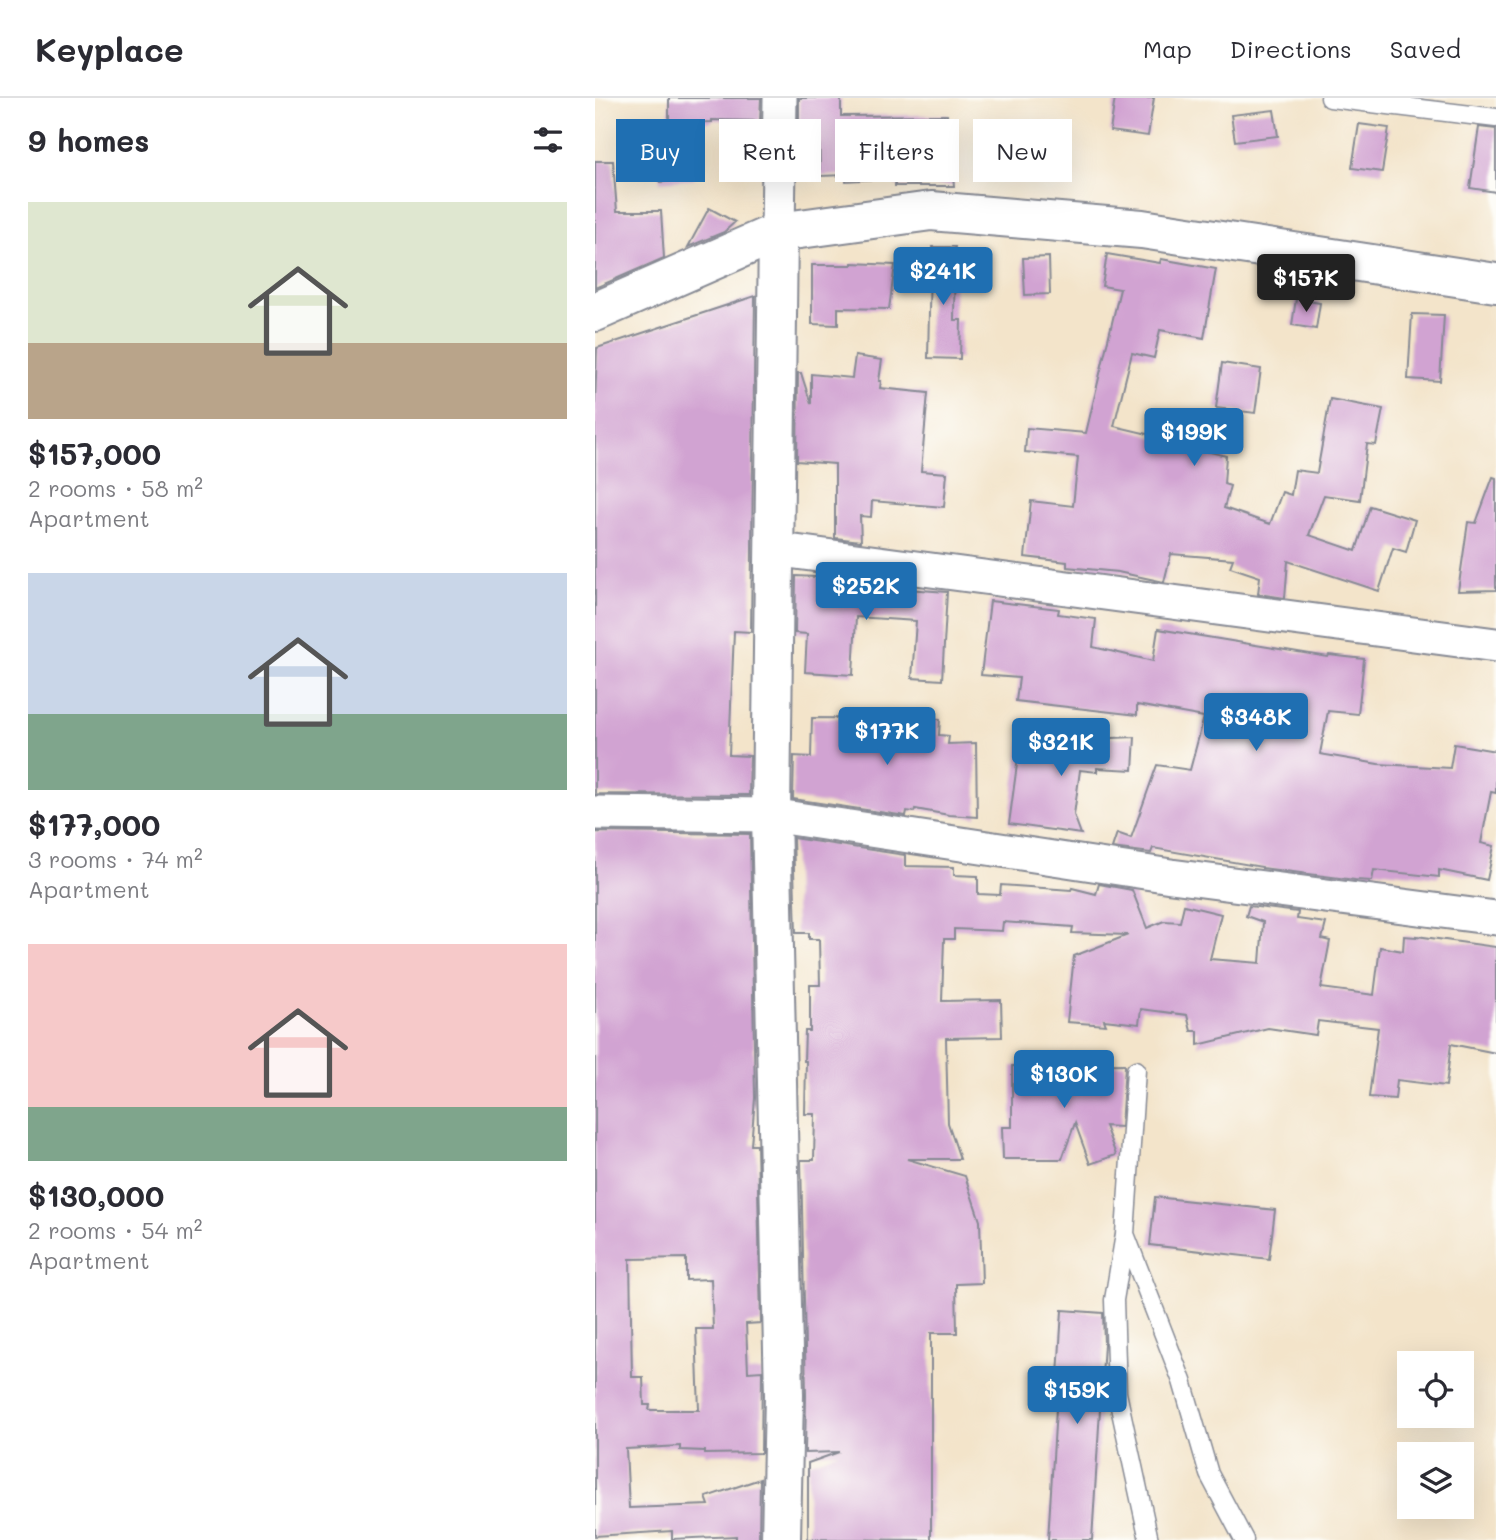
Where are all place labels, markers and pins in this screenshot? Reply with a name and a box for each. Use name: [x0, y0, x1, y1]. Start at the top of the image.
pin: $241K: [894, 248, 992, 307]
pin: $157K: [1257, 254, 1355, 314]
pin: $199K: [1145, 408, 1243, 468]
pin: $252K: [817, 562, 915, 622]
pin: $348K: [1207, 694, 1305, 753]
pin: $177K: [838, 708, 936, 767]
pin: $321K: [1012, 718, 1110, 778]
pin: $130K: [1015, 1051, 1113, 1110]
pin: $159K: [1028, 1366, 1126, 1426]

